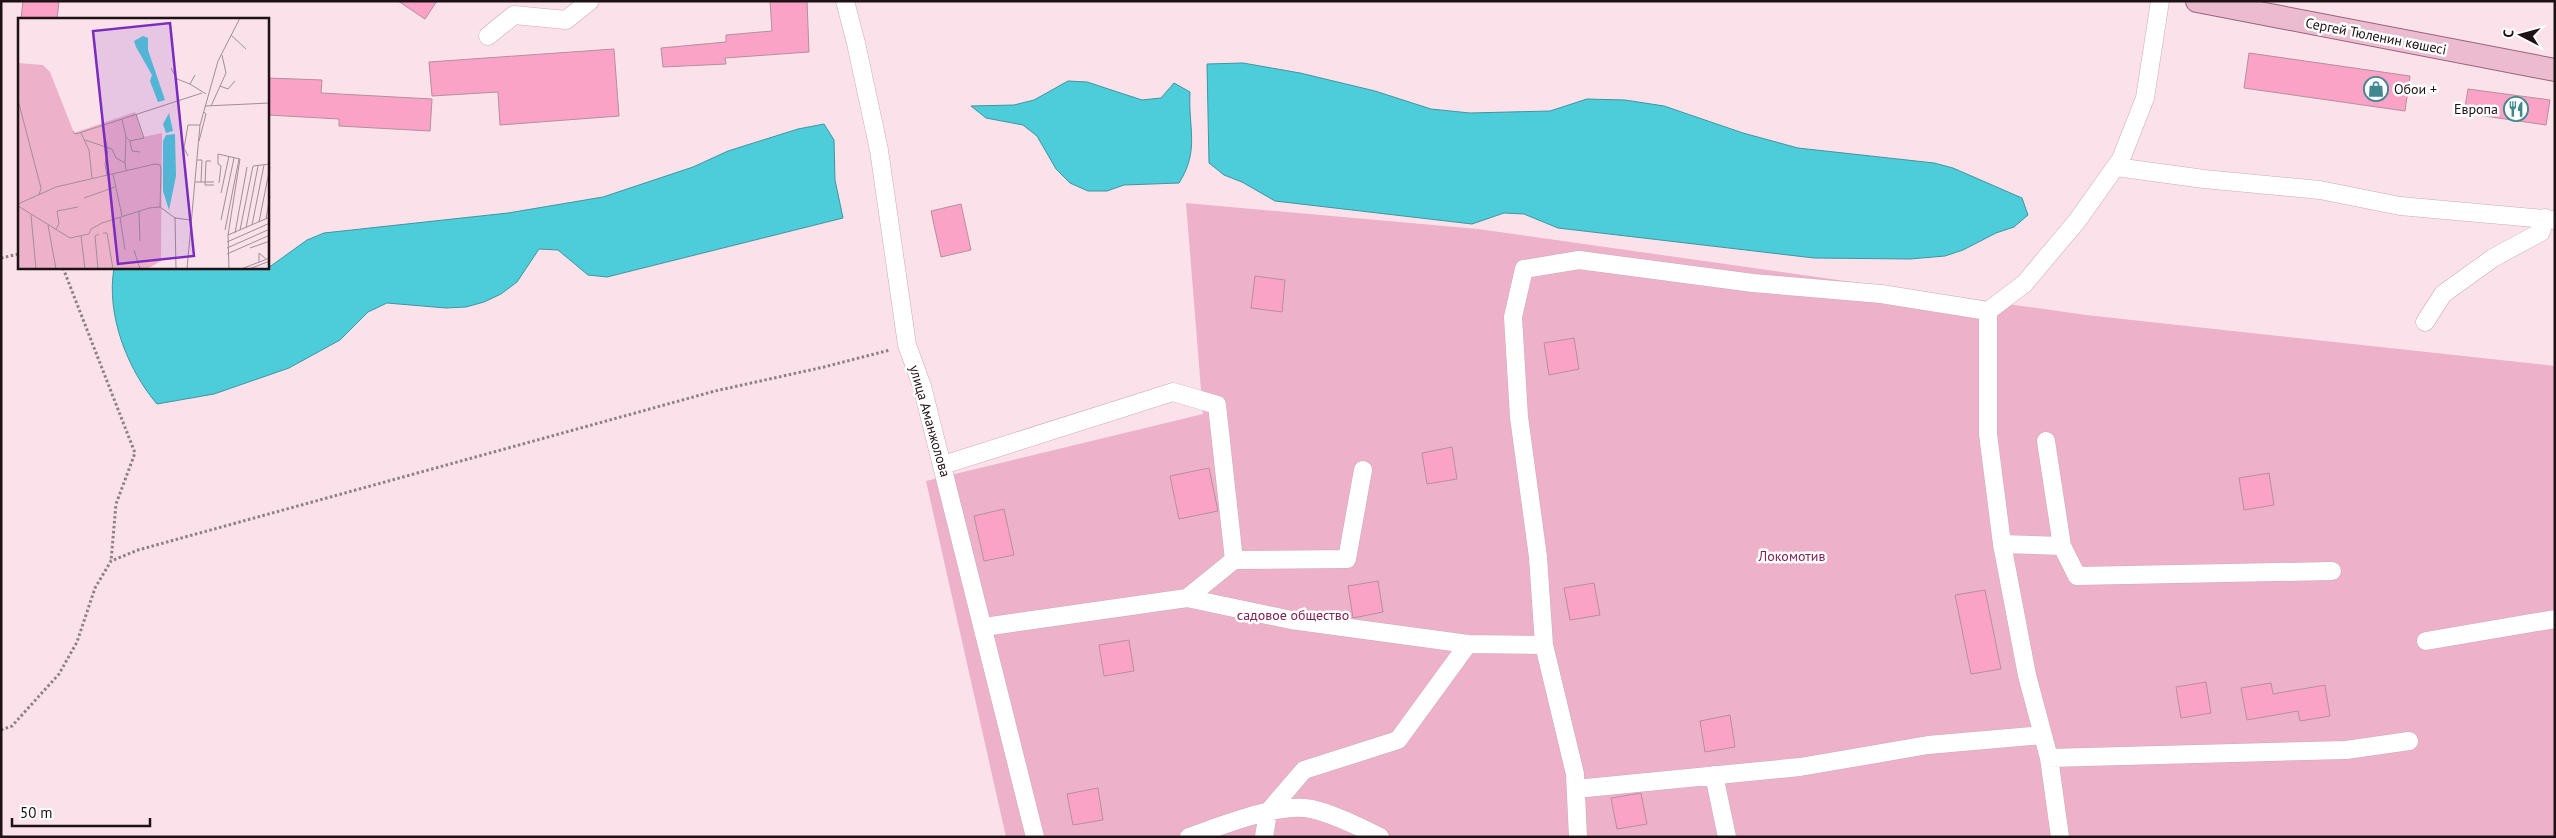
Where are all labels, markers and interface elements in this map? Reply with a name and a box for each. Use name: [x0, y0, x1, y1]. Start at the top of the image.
north arrow: [2496, 10, 2546, 60]
street label: Сергей Тюленин көшесі: [2304, 13, 2448, 59]
inset map: [18, 18, 269, 269]
text: С: [2499, 29, 2517, 38]
shop icon: Обои +: [2363, 76, 2389, 102]
place label: Обои +: [2394, 80, 2437, 98]
restaurant icon: Европа: [2503, 96, 2529, 122]
place label: Европа: [2454, 100, 2498, 118]
street label: улица Аманжолова: [905, 363, 955, 479]
park label: Локомотив: [1758, 547, 1825, 565]
park label: садовое общество: [1237, 606, 1349, 624]
scale bar: [12, 796, 150, 828]
text: 50 m: [20, 803, 53, 822]

